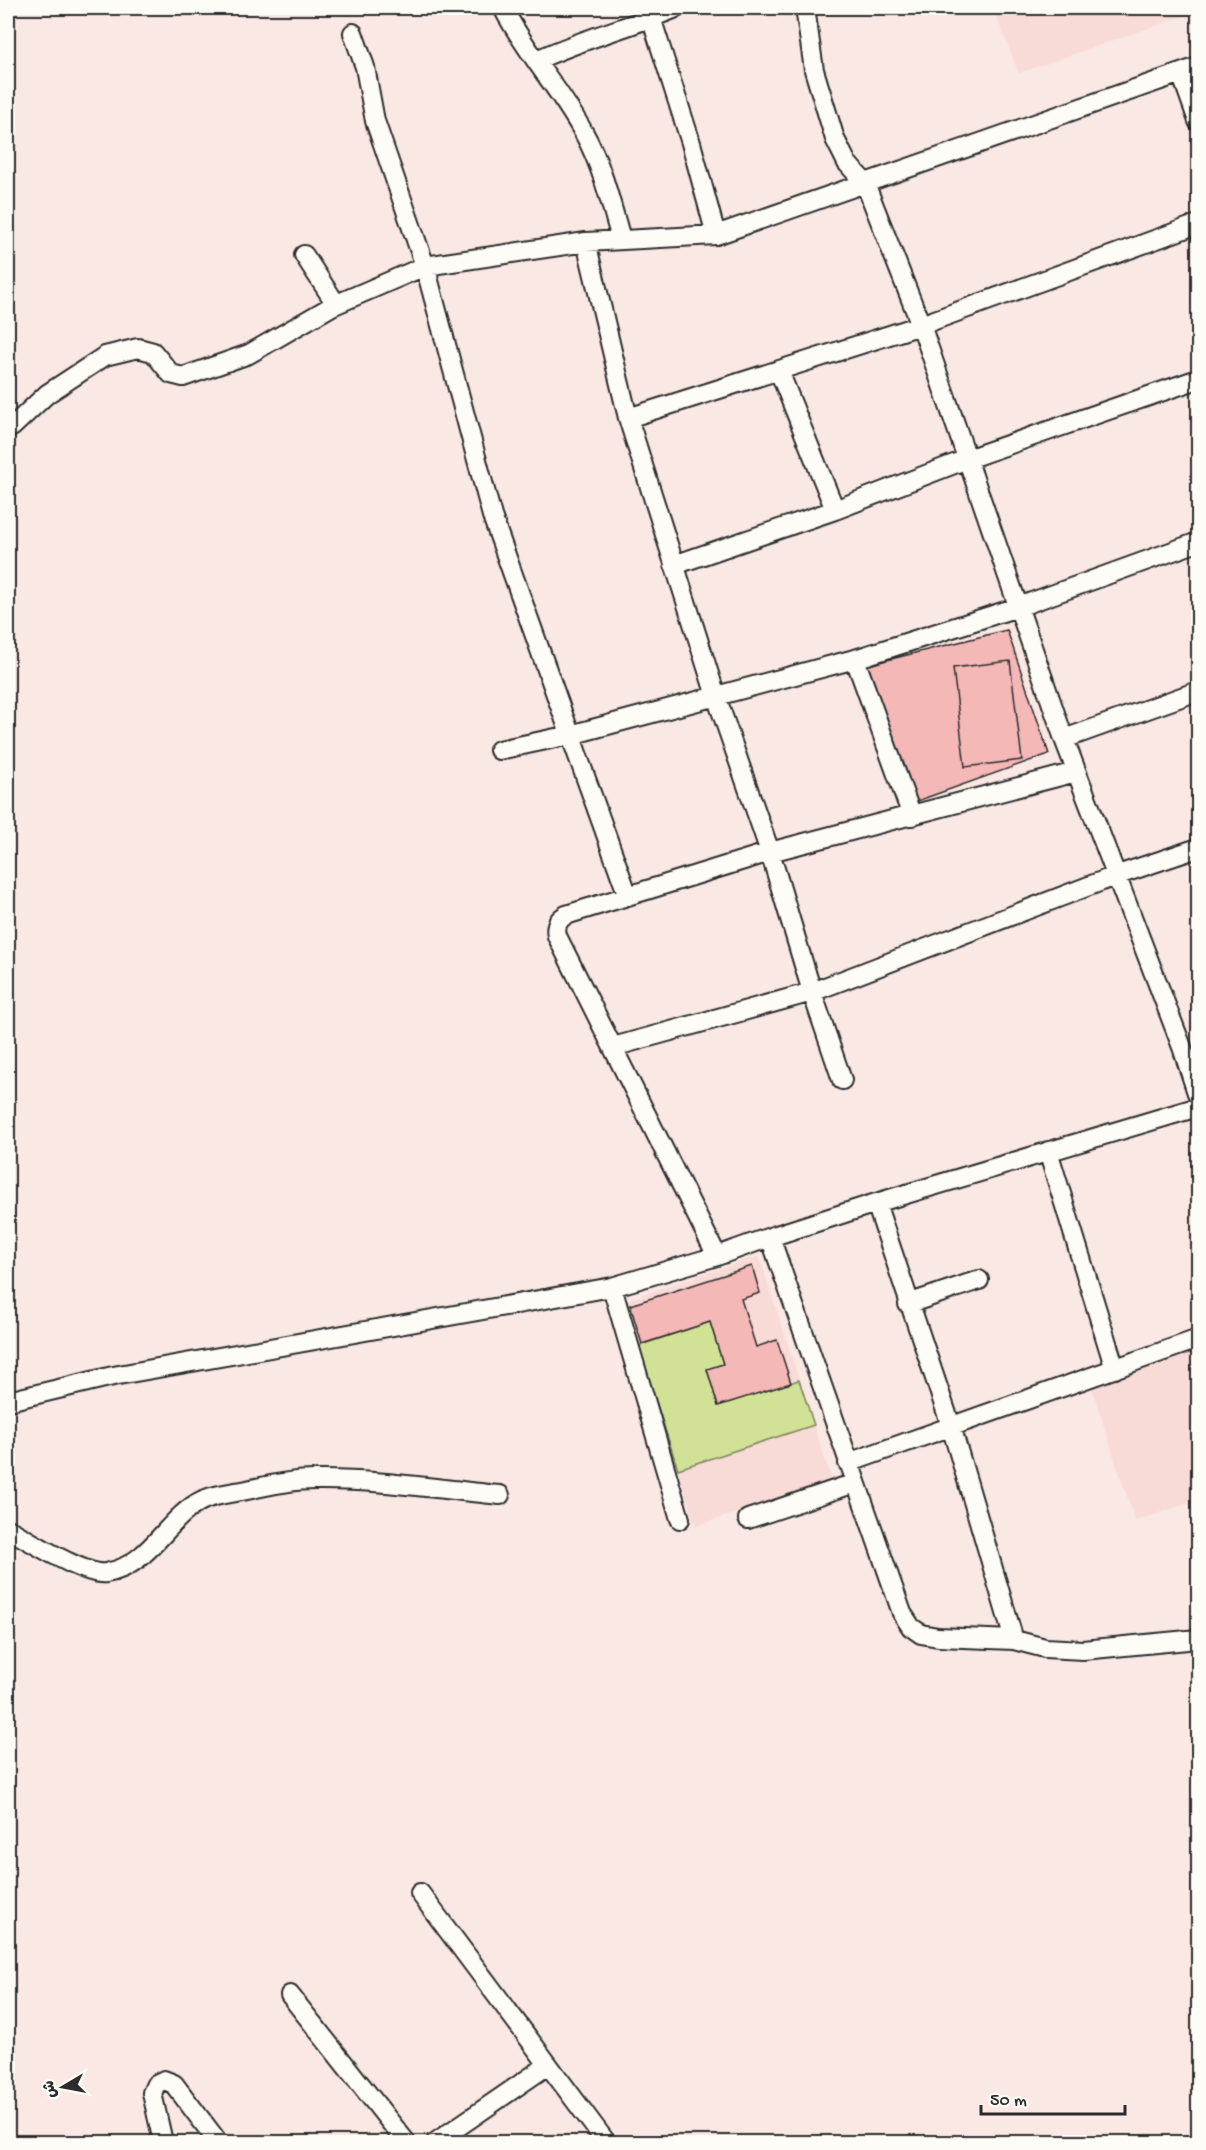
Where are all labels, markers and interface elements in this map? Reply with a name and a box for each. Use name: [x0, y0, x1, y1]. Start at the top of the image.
north arrow: [33, 2057, 93, 2117]
scale bar: [981, 2078, 1125, 2116]
text: ش: [41, 2079, 63, 2099]
text: 50 m: [990, 2091, 1027, 2112]

